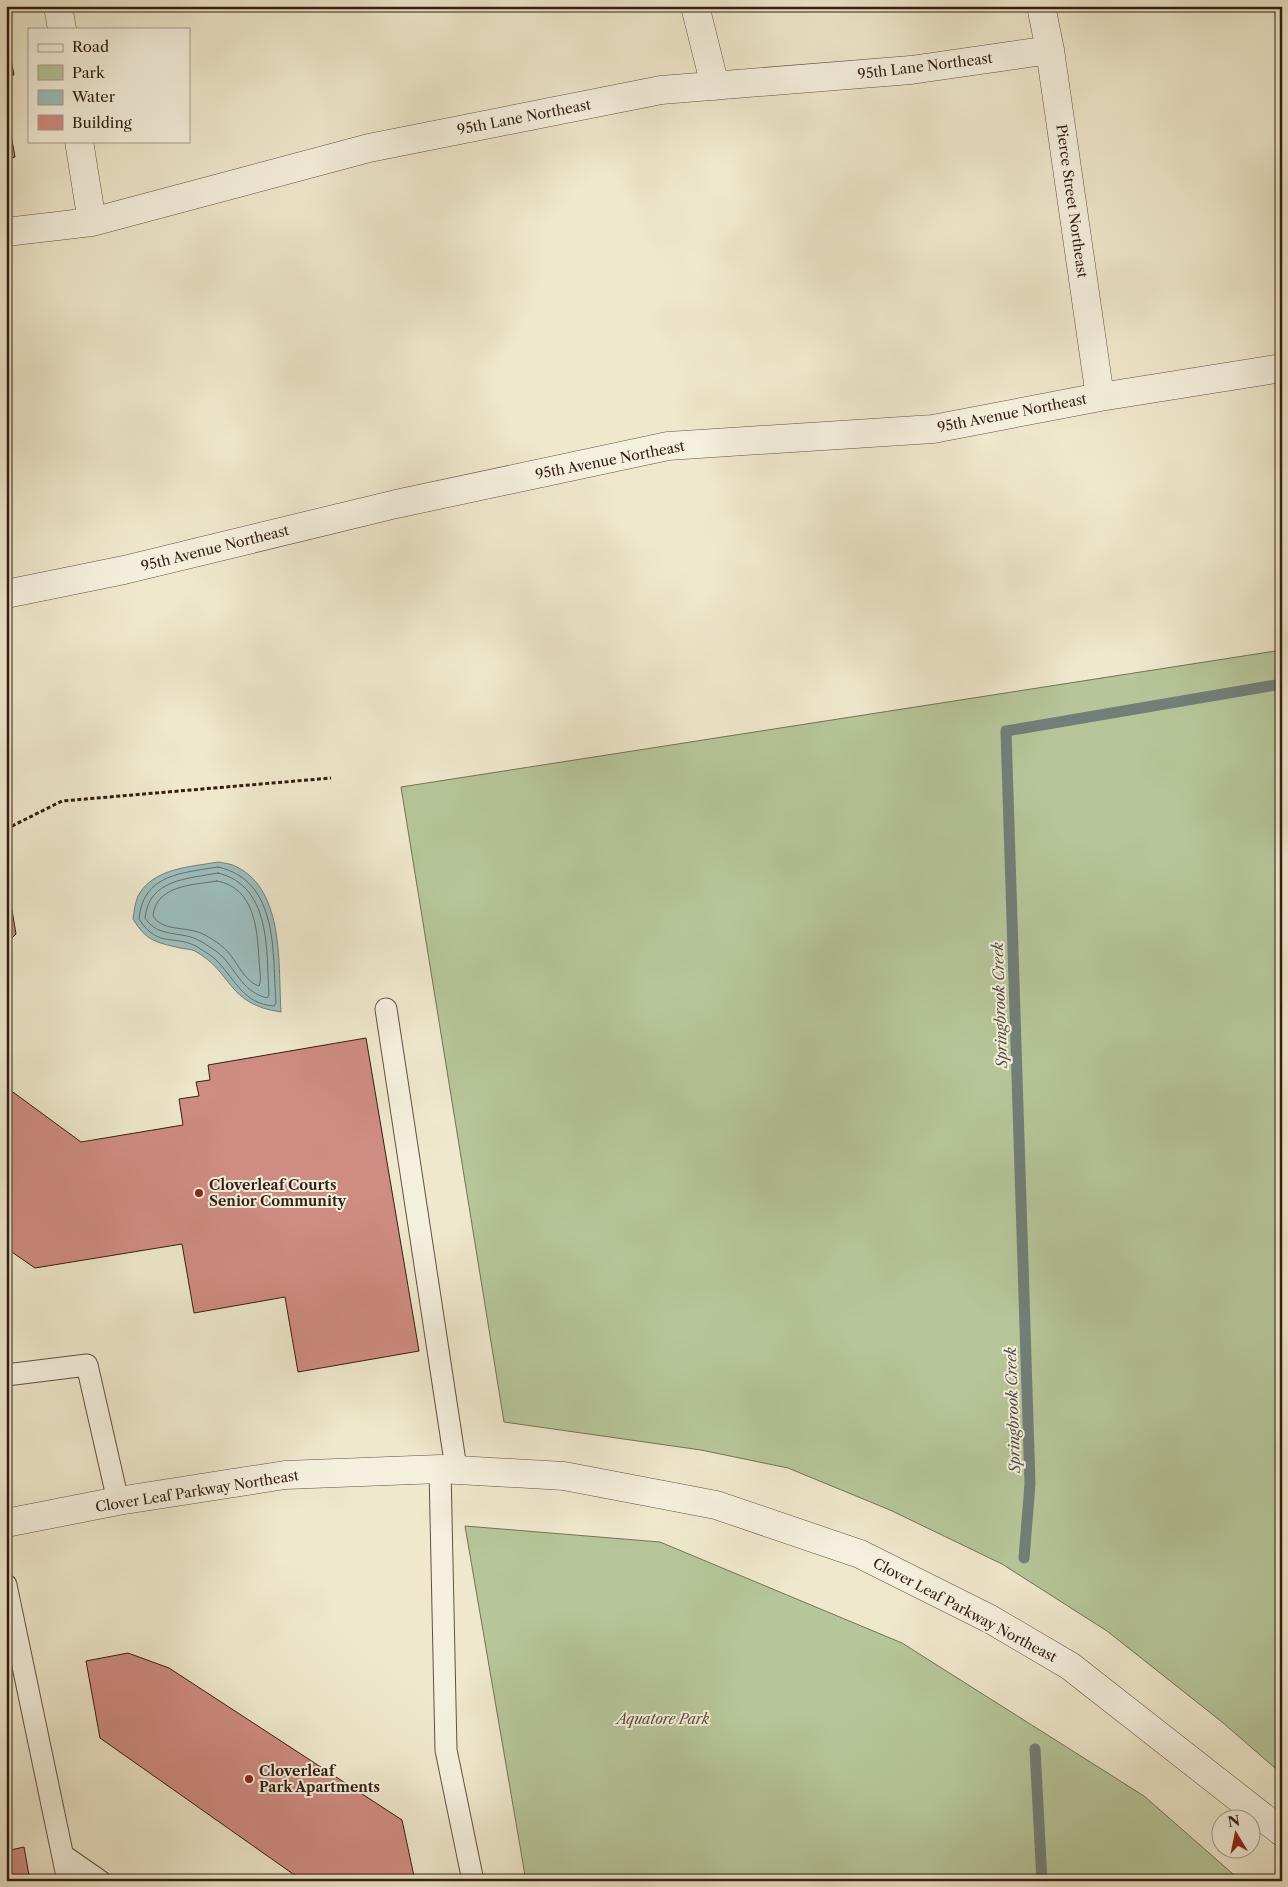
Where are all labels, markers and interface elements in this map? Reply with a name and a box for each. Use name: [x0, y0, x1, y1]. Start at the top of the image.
legend: [28, 28, 190, 142]
text: Road: [72, 37, 109, 56]
street label: 95th Lane Northeast: [857, 49, 993, 83]
text: Park: [72, 63, 106, 82]
text: Water: [71, 87, 116, 106]
street label: 95th Lane Northeast: [456, 95, 592, 139]
text: Building: [72, 113, 132, 132]
street label: Pierce Street Northeast: [1052, 123, 1092, 279]
street label: 95th Avenue Northeast: [936, 390, 1088, 436]
street label: 95th Avenue Northeast: [534, 437, 686, 483]
street label: 95th Avenue Northeast: [139, 521, 291, 575]
water label: Springbrook Creek: [988, 942, 1011, 1069]
place label: Cloverleaf Courts Senior Community: [209, 1176, 347, 1210]
marker: Cloverleaf Courts Senior Community: [193, 1187, 205, 1199]
water label: Springbrook Creek: [1001, 1347, 1024, 1474]
street label: Clover Leaf Parkway Northeast: [94, 1466, 300, 1516]
street label: Clover Leaf Parkway Northeast: [870, 1554, 1060, 1666]
park label: Aquatore Park: [615, 1710, 710, 1728]
place label: Cloverleaf Park Apartments: [259, 1762, 380, 1796]
marker: Cloverleaf Park Apartments: [243, 1773, 255, 1785]
north arrow: [1210, 1810, 1260, 1860]
text: N: [1226, 1811, 1241, 1831]

